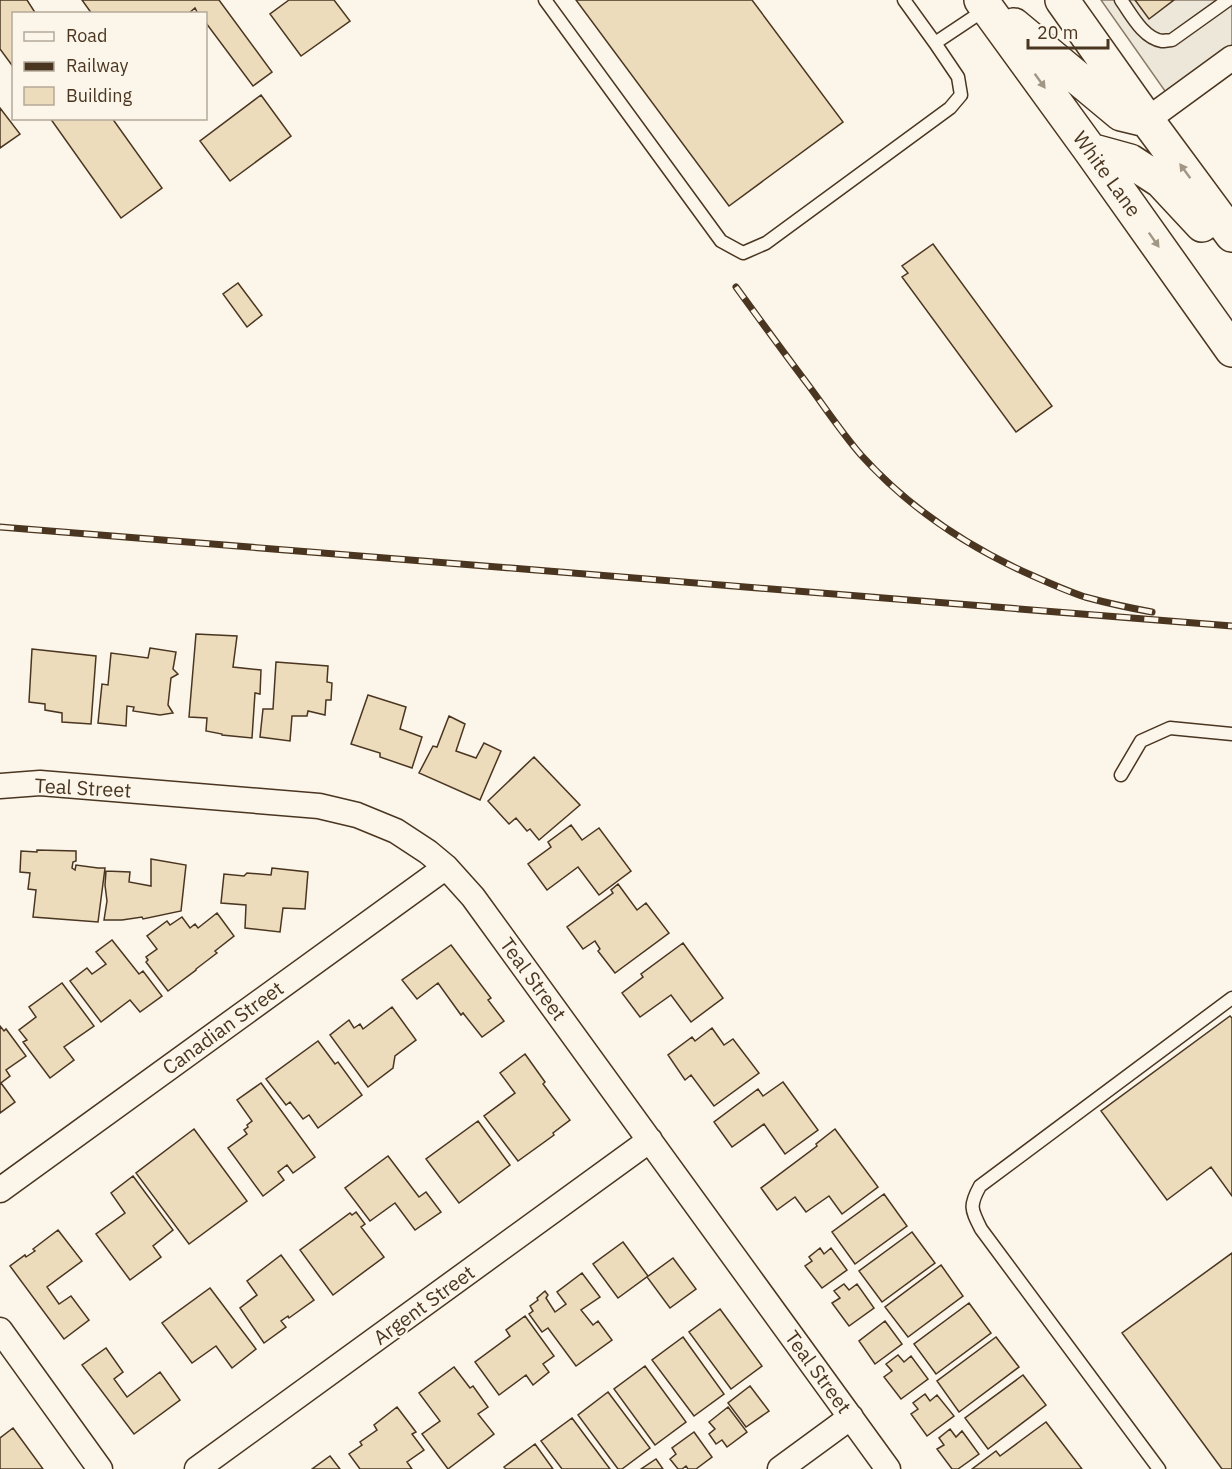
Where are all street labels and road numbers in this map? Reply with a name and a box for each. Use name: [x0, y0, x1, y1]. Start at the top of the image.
street label: White Lane: [1067, 125, 1148, 222]
street label: Teal Street: [34, 771, 132, 804]
street label: Teal Street: [494, 932, 573, 1026]
street label: Canadian Street: [157, 975, 289, 1081]
street label: Argent Street: [368, 1259, 480, 1351]
street label: Teal Street: [779, 1325, 858, 1419]

